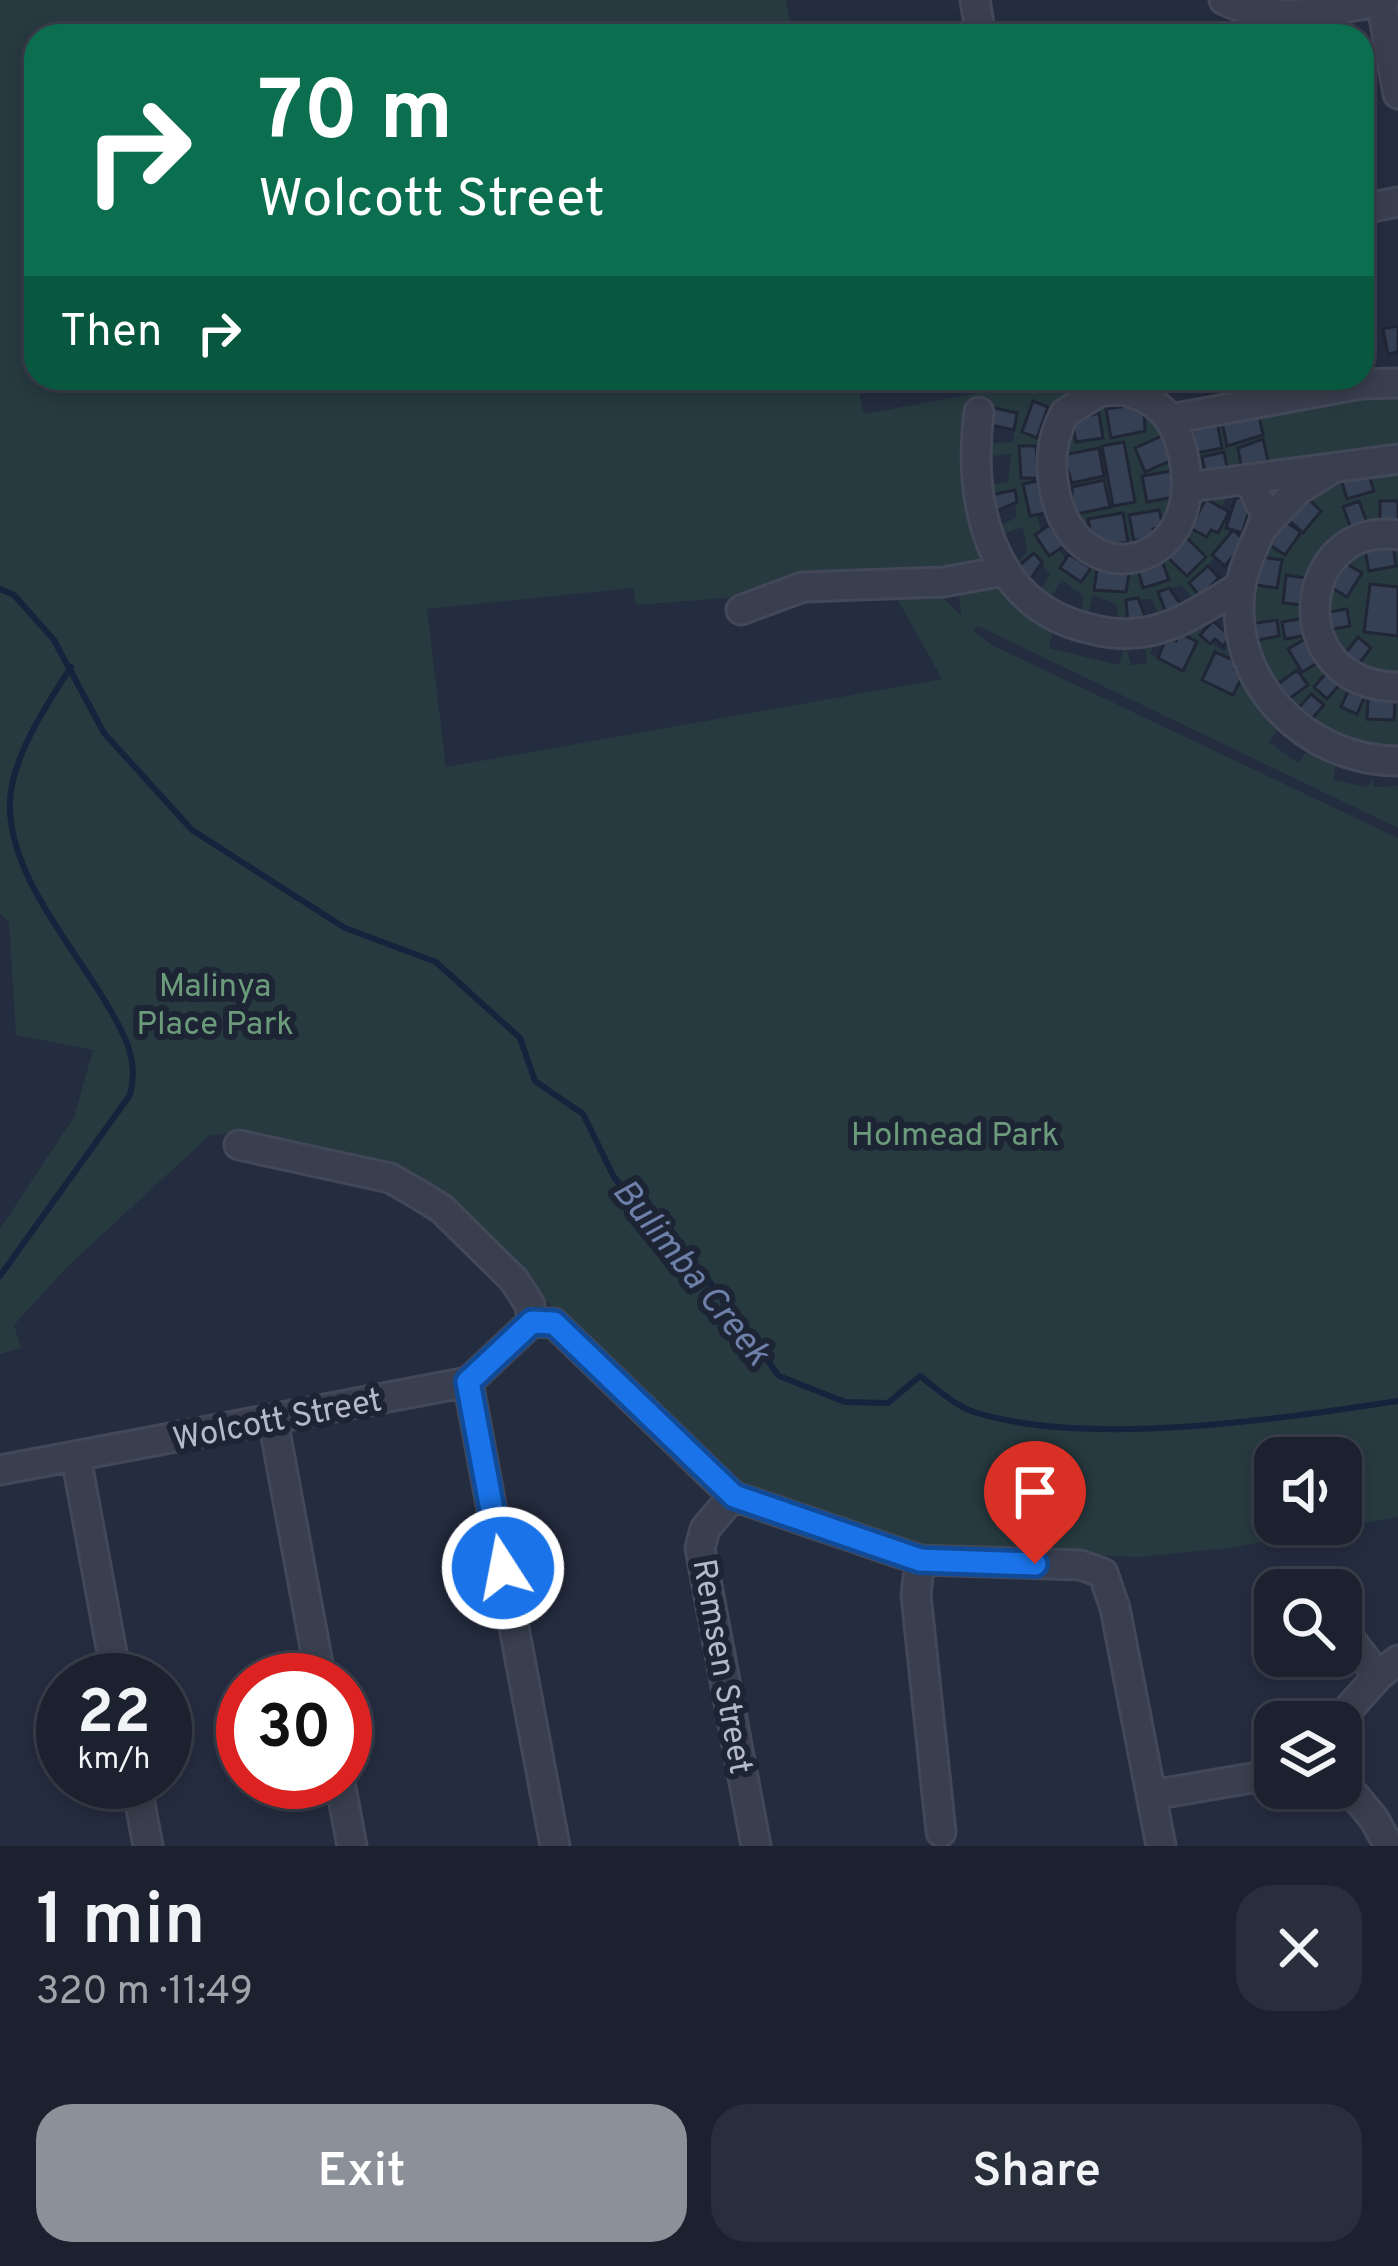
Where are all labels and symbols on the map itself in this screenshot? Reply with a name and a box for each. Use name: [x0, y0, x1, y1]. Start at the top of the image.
park label: Malinya Place Park: [136, 967, 294, 1047]
park label: Holmead Park: [851, 1116, 1059, 1158]
water label: Bulimba Creek: [601, 1171, 780, 1377]
street label: Wolcott Street: [170, 1381, 386, 1463]
pin: [984, 1441, 1086, 1564]
position arrow: [440, 1505, 566, 1631]
street label: Remsen Street: [680, 1556, 760, 1777]
speed limit sign: 30: [216, 1653, 372, 1809]

